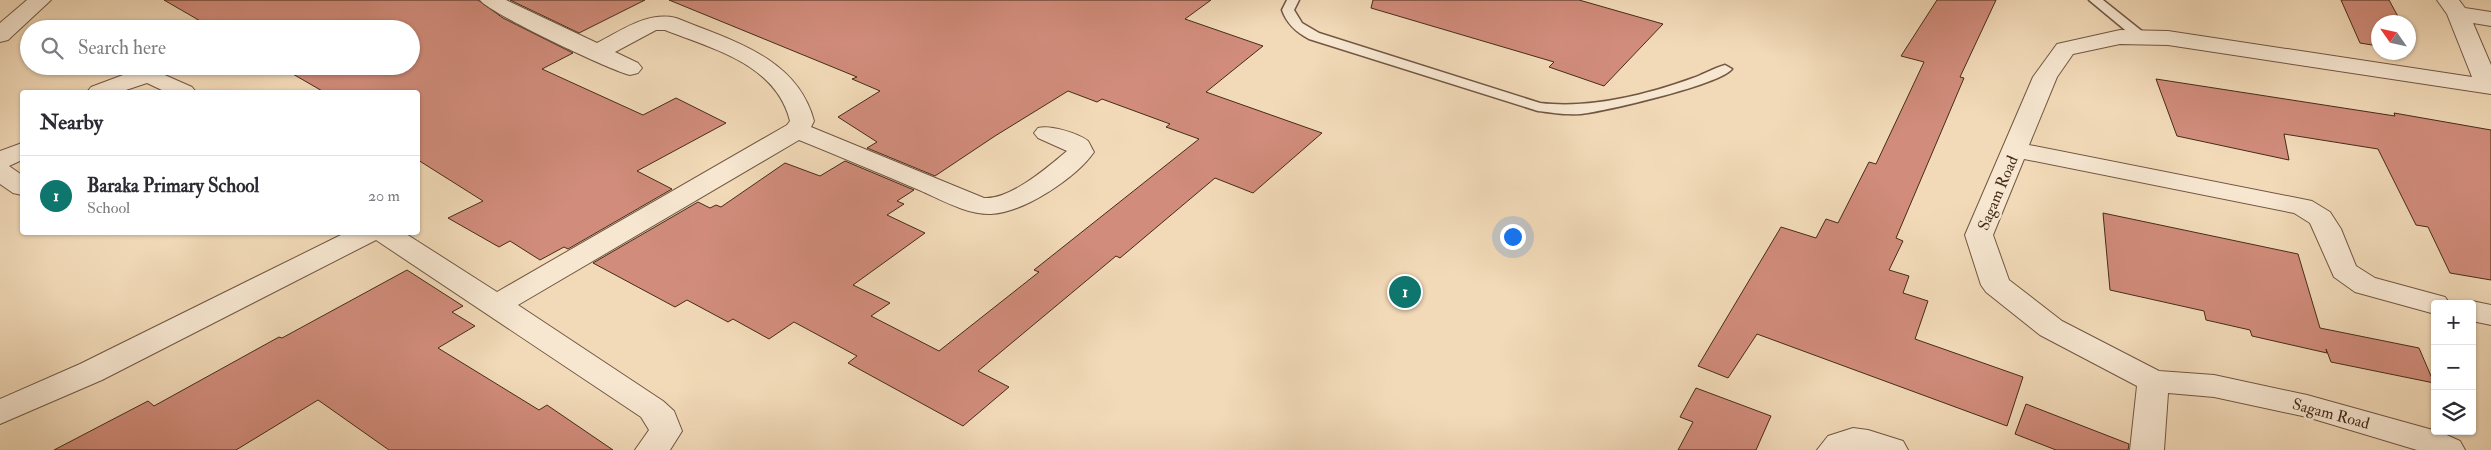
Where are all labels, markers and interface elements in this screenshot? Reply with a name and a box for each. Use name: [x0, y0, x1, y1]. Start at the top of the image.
north arrow: [2371, 15, 2416, 60]
search box: [20, 20, 420, 75]
icon: search: [38, 34, 66, 62]
text: Search here: [78, 36, 166, 60]
text: Nearby: [40, 109, 103, 136]
street label: Sagam Road: [1973, 153, 2023, 233]
text: Baraka Primary School: [87, 174, 259, 198]
text: 1: [53, 186, 59, 206]
text: 20 m: [368, 186, 400, 206]
text: School: [87, 198, 130, 218]
your location: [1500, 224, 1526, 250]
pin: 1: [1389, 273, 1421, 311]
map controls: [2431, 300, 2476, 435]
button: +: [2431, 300, 2476, 345]
button: −: [2431, 345, 2476, 390]
button: layers: [2431, 390, 2476, 435]
street label: Sagam Road: [2290, 394, 2372, 434]

